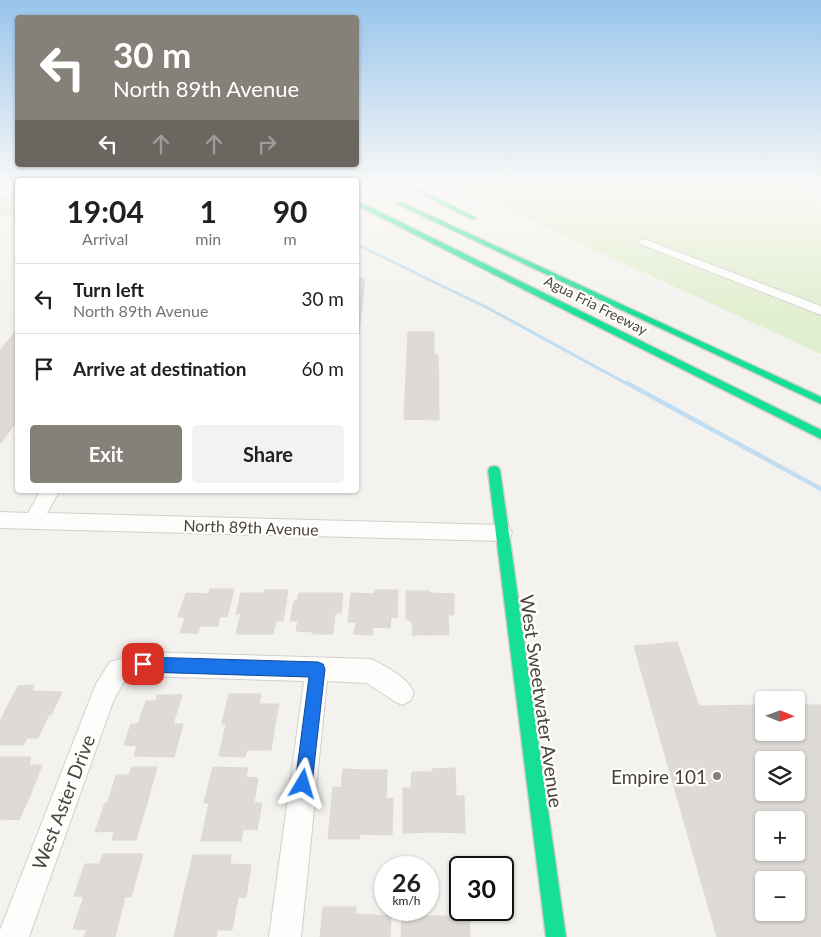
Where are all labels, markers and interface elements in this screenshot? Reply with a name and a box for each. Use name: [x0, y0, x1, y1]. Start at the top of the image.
text: 30 m: [113, 33, 191, 75]
icon: left: [30, 35, 95, 100]
text: North 89th Avenue: [113, 75, 299, 102]
icon: left: [94, 130, 122, 158]
icon: ahead: [147, 130, 175, 158]
icon: ahead: [200, 130, 228, 158]
icon: right: [253, 130, 281, 158]
text: 19:04: [66, 193, 144, 229]
text: 1: [200, 193, 217, 229]
text: 90: [273, 193, 307, 229]
text: Arrival: [82, 229, 128, 248]
text: min: [195, 229, 221, 248]
text: m: [283, 229, 297, 248]
street label: Agua Fria Freeway: [542, 272, 651, 339]
text: Turn left: [73, 278, 144, 301]
icon: left: [30, 285, 58, 313]
text: 30 m: [301, 287, 344, 310]
text: North 89th Avenue: [73, 301, 208, 320]
icon: arrive: [30, 355, 58, 383]
text: Arrive at destination: [73, 357, 246, 380]
text: 60 m: [301, 357, 344, 380]
button: Exit: [30, 425, 182, 483]
button: Share: [192, 425, 344, 483]
street label: North 89th Avenue: [183, 515, 319, 539]
street label: West Sweetwater Avenue: [516, 593, 568, 809]
pin: [122, 643, 164, 685]
icon: arrive: [129, 650, 157, 678]
north arrow: [755, 691, 805, 741]
map controls: [755, 691, 805, 921]
street label: West Aster Drive: [27, 731, 99, 873]
button: layers: [755, 751, 805, 801]
position arrow: [276, 757, 328, 809]
place label: Empire 101: [611, 765, 707, 788]
marker: Empire 101: [711, 770, 723, 782]
button: +: [755, 811, 805, 861]
speed limit sign: 30: [449, 856, 514, 921]
text: 26: [392, 867, 421, 897]
button: −: [755, 871, 805, 921]
text: km/h: [392, 893, 421, 908]

